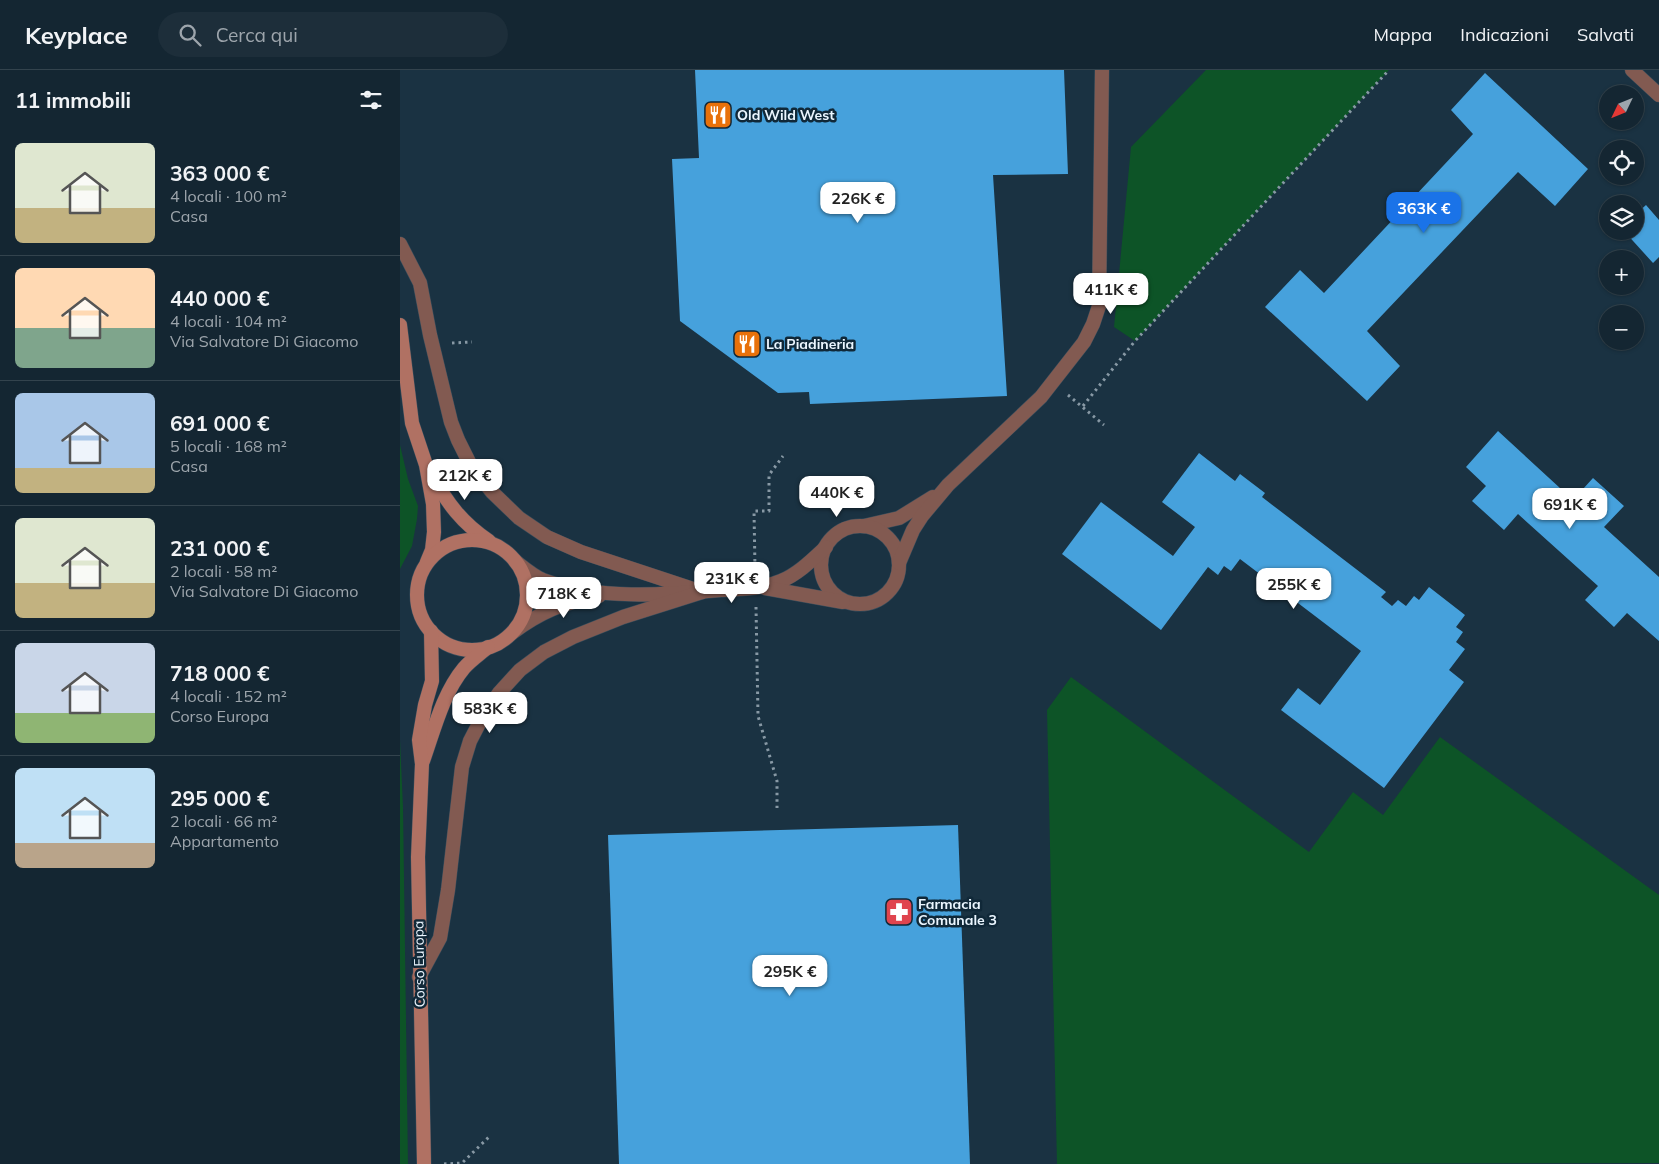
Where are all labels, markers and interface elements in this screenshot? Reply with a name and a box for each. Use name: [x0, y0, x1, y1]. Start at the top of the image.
search box: [158, 12, 508, 57]
text: Keyplace: [25, 20, 128, 50]
icon: search: [176, 21, 204, 49]
text: Cerca qui: [216, 23, 298, 47]
text: Mappa: [1374, 23, 1432, 46]
text: Indicazioni: [1460, 23, 1549, 46]
text: Salvati: [1577, 23, 1634, 46]
north arrow: [1599, 85, 1644, 130]
map controls: [1599, 85, 1644, 350]
icon: filters: [357, 86, 385, 114]
text: 11 immobili: [15, 87, 131, 113]
restaurant icon: Old Wild West: [703, 100, 733, 130]
place label: Old Wild West: [737, 106, 835, 124]
button: locate: [1599, 140, 1644, 185]
text: 363 000 €: [170, 160, 270, 186]
icon: home: [55, 163, 115, 223]
pin: 226K €: [817, 182, 899, 224]
text: 4 locali · 100 m²: [170, 186, 287, 206]
text: 226K €: [831, 188, 885, 208]
pin: 363K €: [1383, 191, 1465, 234]
button: layers: [1599, 195, 1644, 240]
text: 363K €: [1397, 198, 1451, 218]
text: Casa: [170, 206, 208, 226]
button: +: [1599, 250, 1644, 295]
pin: 411K €: [1070, 272, 1152, 315]
text: 411K €: [1084, 279, 1138, 299]
text: 440 000 €: [170, 285, 270, 311]
icon: home: [55, 288, 115, 348]
button: −: [1599, 305, 1644, 350]
text: 4 locali · 104 m²: [170, 311, 287, 331]
restaurant icon: La Piadineria: [732, 329, 762, 359]
text: Via Salvatore Di Giacomo: [170, 331, 358, 351]
place label: La Piadineria: [766, 335, 854, 353]
text: 691 000 €: [170, 410, 270, 436]
icon: home: [55, 413, 115, 473]
text: 5 locali · 168 m²: [170, 436, 287, 456]
text: Casa: [170, 456, 208, 476]
pin: 212K €: [424, 458, 506, 501]
text: 212K €: [438, 465, 492, 485]
pin: 440K €: [796, 476, 878, 518]
text: 440K €: [810, 482, 864, 502]
pin: 691K €: [1529, 488, 1611, 530]
text: 691K €: [1543, 494, 1597, 514]
text: 231 000 €: [170, 535, 270, 561]
icon: home: [55, 538, 115, 598]
text: 2 locali · 58 m²: [170, 561, 277, 581]
pin: 231K €: [691, 562, 773, 604]
text: 231K €: [705, 568, 759, 588]
pin: 255K €: [1253, 568, 1335, 610]
text: 255K €: [1267, 574, 1321, 594]
pin: 718K €: [523, 576, 605, 619]
text: Via Salvatore Di Giacomo: [170, 581, 358, 601]
text: 718K €: [537, 583, 591, 603]
text: 718 000 €: [170, 660, 270, 686]
icon: home: [55, 663, 115, 723]
text: 4 locali · 152 m²: [170, 686, 287, 706]
pin: 583K €: [449, 692, 531, 734]
text: 583K €: [463, 698, 517, 718]
text: Corso Europa: [170, 706, 269, 726]
text: 295 000 €: [170, 785, 270, 811]
icon: home: [55, 788, 115, 848]
text: 2 locali · 66 m²: [170, 811, 277, 831]
text: Appartamento: [170, 831, 279, 851]
place label: Farmacia Comunale 3: [918, 895, 997, 929]
pharmacy icon: Farmacia Comunale 3: [884, 897, 914, 927]
street label: Corso Europa: [409, 920, 429, 1008]
pin: 295K €: [749, 954, 831, 997]
text: 295K €: [763, 961, 817, 981]

